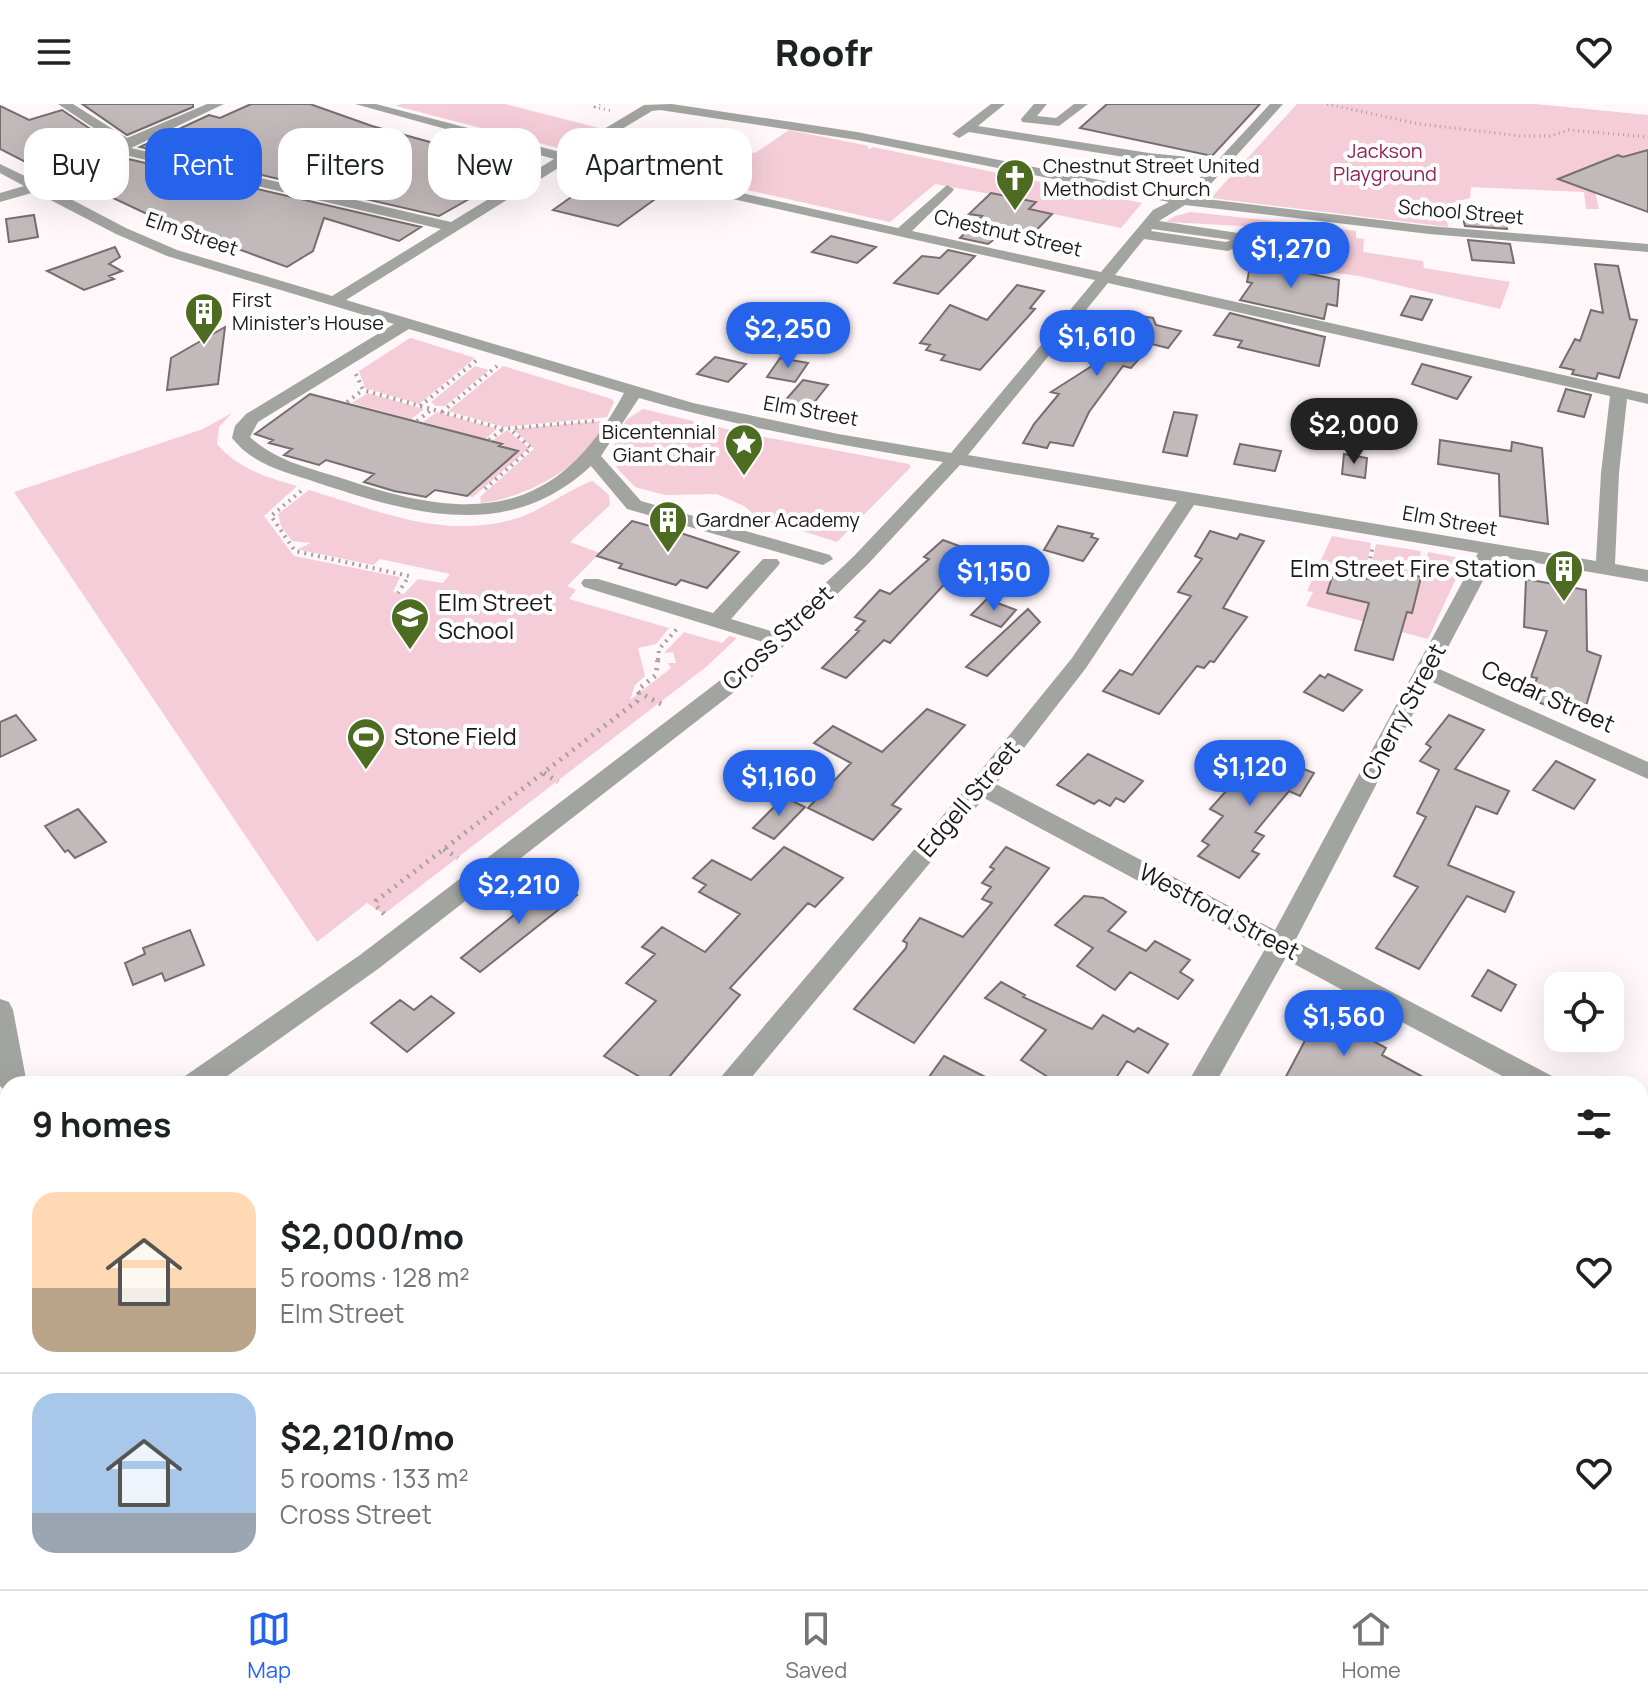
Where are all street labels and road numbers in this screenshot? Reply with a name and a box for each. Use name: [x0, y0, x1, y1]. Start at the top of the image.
street label: School Street: [1397, 193, 1525, 230]
street label: Chestnut Street: [932, 202, 1085, 263]
street label: Elm Street: [142, 205, 242, 262]
street label: Elm Street: [762, 389, 861, 432]
street label: Elm Street: [1401, 499, 1500, 542]
street label: Cross Street: [714, 577, 839, 697]
street label: Cherry Street: [1353, 637, 1453, 786]
street label: Cedar Street: [1477, 652, 1621, 740]
street label: Edgell Street: [909, 733, 1026, 863]
street label: Westford Street: [1134, 854, 1306, 967]

